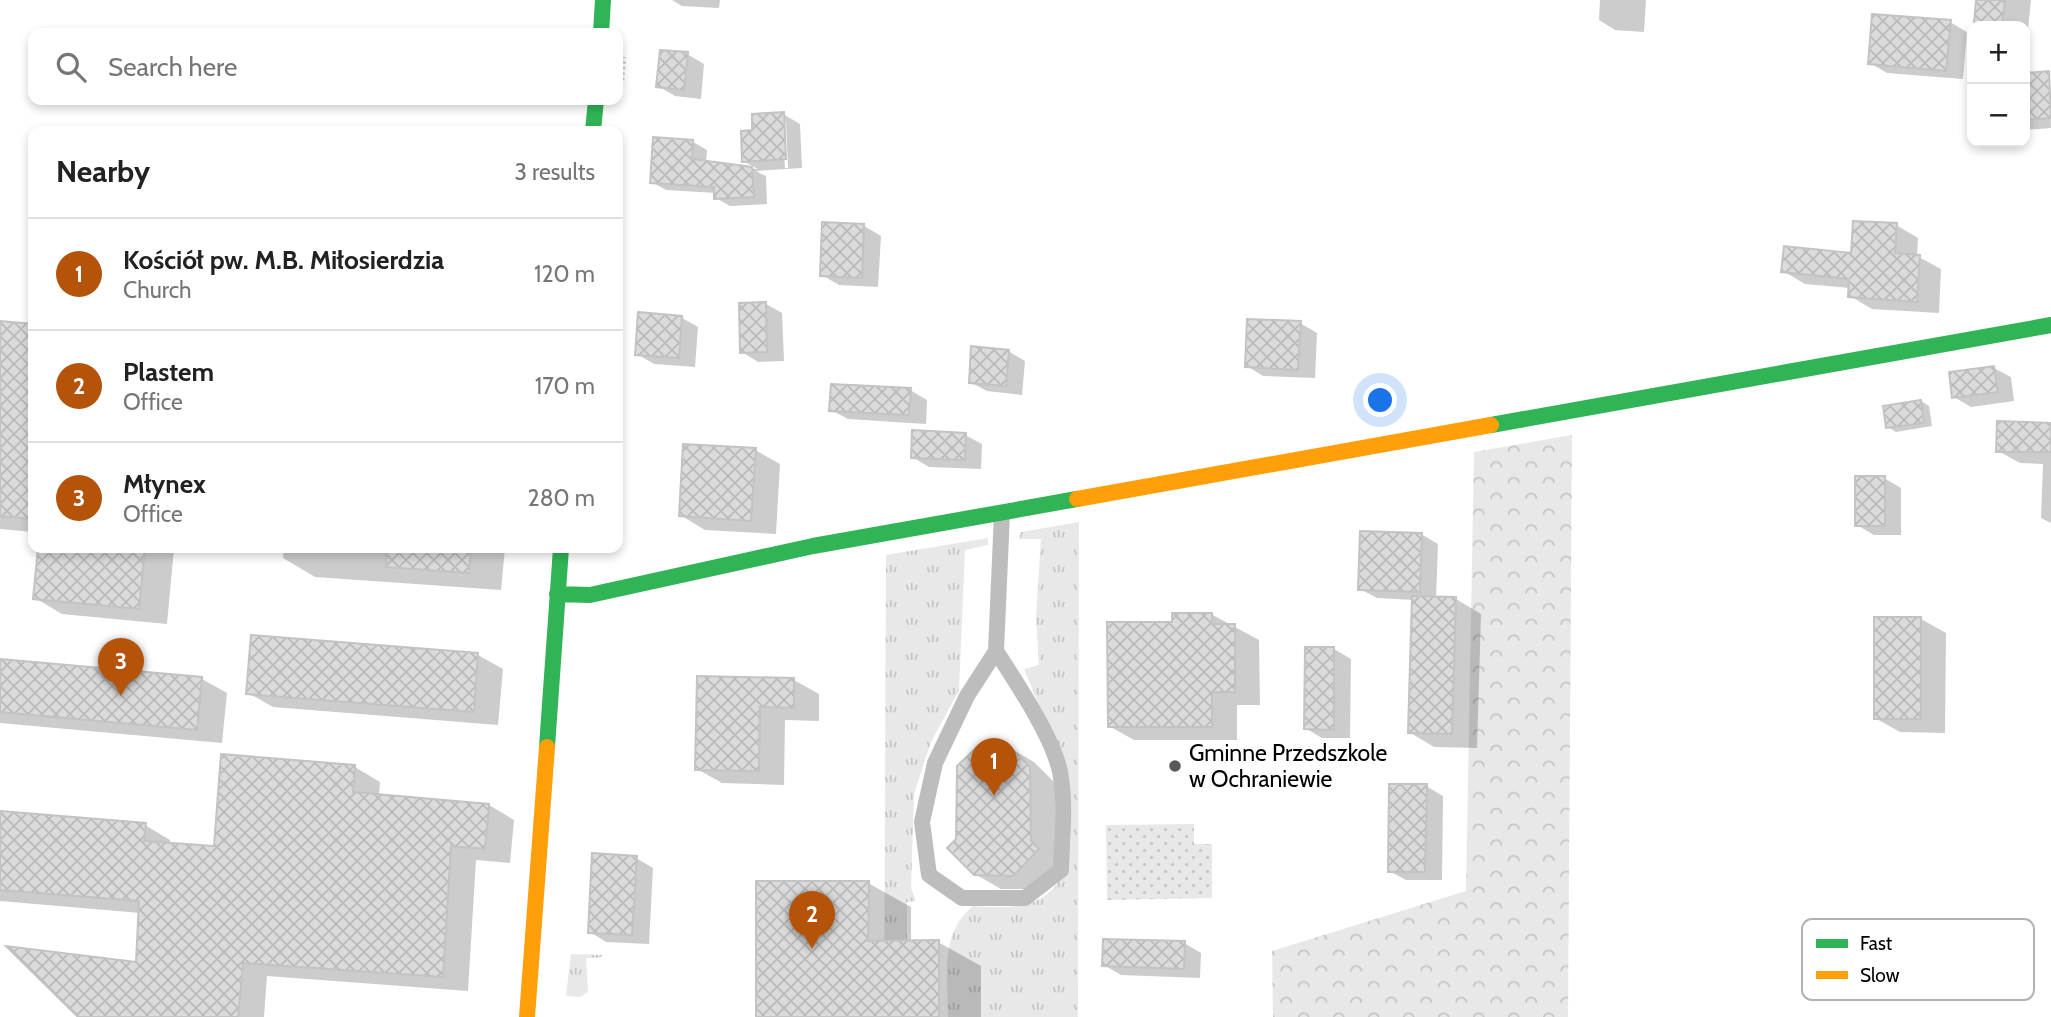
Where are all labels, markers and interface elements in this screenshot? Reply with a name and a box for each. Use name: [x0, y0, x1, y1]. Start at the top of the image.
map controls: [1967, 21, 2030, 147]
button: +: [1967, 21, 2030, 84]
search box: [28, 28, 623, 105]
icon: search: [52, 48, 90, 86]
text: Search here: [108, 51, 237, 83]
button: −: [1967, 84, 2030, 147]
text: Nearby: [56, 153, 150, 190]
text: 3 results: [514, 158, 595, 186]
text: Kościół pw. M.B. Miłosierdzia: [123, 244, 444, 276]
text: 1: [75, 260, 83, 288]
text: 120 m: [534, 260, 595, 288]
text: Church: [123, 276, 192, 304]
text: Plastem: [123, 356, 214, 388]
text: 2: [73, 372, 85, 400]
text: 170 m: [535, 372, 595, 400]
your location: [1363, 383, 1397, 417]
text: Office: [123, 388, 183, 416]
text: Młynex: [123, 468, 206, 500]
text: 3: [73, 484, 85, 512]
text: 280 m: [528, 484, 595, 512]
text: Office: [123, 500, 183, 528]
pin: 3: [98, 638, 144, 696]
pin: 1: [971, 738, 1017, 796]
place label: Gminne Przedszkole w Ochraniewie: [1189, 739, 1388, 793]
marker: Gminne Przedszkole w Ochraniewie: [1167, 758, 1183, 774]
pin: 2: [789, 891, 835, 949]
legend: [1802, 919, 2034, 1000]
text: Fast: [1860, 932, 1893, 955]
text: Slow: [1860, 964, 1900, 987]

